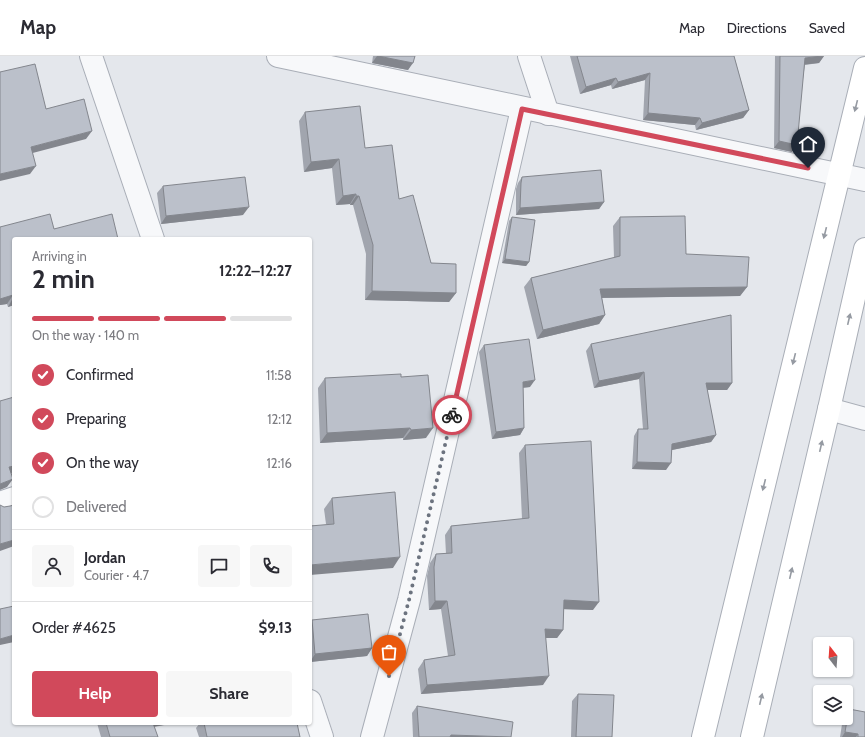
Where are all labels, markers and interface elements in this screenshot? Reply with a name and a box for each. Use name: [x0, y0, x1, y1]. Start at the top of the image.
text: Map: [20, 16, 56, 39]
text: Map: [679, 19, 705, 37]
text: Directions: [727, 19, 787, 37]
text: Saved: [809, 19, 845, 37]
one-way arrow: [852, 100, 858, 112]
pin: [791, 127, 825, 168]
icon: home: [797, 133, 819, 155]
one-way arrow: [821, 226, 827, 239]
text: Arriving in: [32, 248, 87, 264]
text: 12:22–12:27: [219, 262, 292, 280]
text: 2 min: [32, 263, 95, 295]
one-way arrow: [847, 313, 853, 325]
text: On the way · 140 m: [32, 327, 139, 343]
one-way arrow: [791, 353, 797, 365]
icon: check: [32, 364, 54, 386]
text: Confirmed: [66, 366, 134, 384]
text: 11:58: [266, 367, 292, 383]
courier: [432, 395, 472, 435]
icon: bike: [441, 404, 463, 426]
icon: check: [32, 408, 54, 430]
text: Preparing: [66, 410, 126, 428]
text: 12:12: [267, 411, 292, 427]
one-way arrow: [818, 440, 824, 452]
icon: check: [32, 452, 54, 474]
text: On the way: [66, 454, 139, 472]
text: 12:16: [267, 455, 292, 471]
one-way arrow: [760, 479, 766, 492]
text: Delivered: [66, 498, 127, 516]
button: person: [32, 545, 74, 587]
button: chat: [198, 545, 240, 587]
button: phone: [250, 545, 292, 587]
text: Jordan: [84, 549, 126, 567]
one-way arrow: [788, 566, 794, 579]
text: Courier · 4.7: [84, 567, 149, 583]
text: Order #4625: [32, 619, 116, 637]
text: $9.13: [258, 619, 292, 637]
pin: [372, 635, 406, 676]
north arrow: [813, 637, 853, 677]
map controls: [813, 637, 853, 725]
icon: bag: [378, 641, 400, 663]
button: Help: [32, 671, 158, 717]
button: Share: [166, 671, 292, 717]
button: layers: [813, 685, 853, 725]
one-way arrow: [758, 693, 764, 705]

